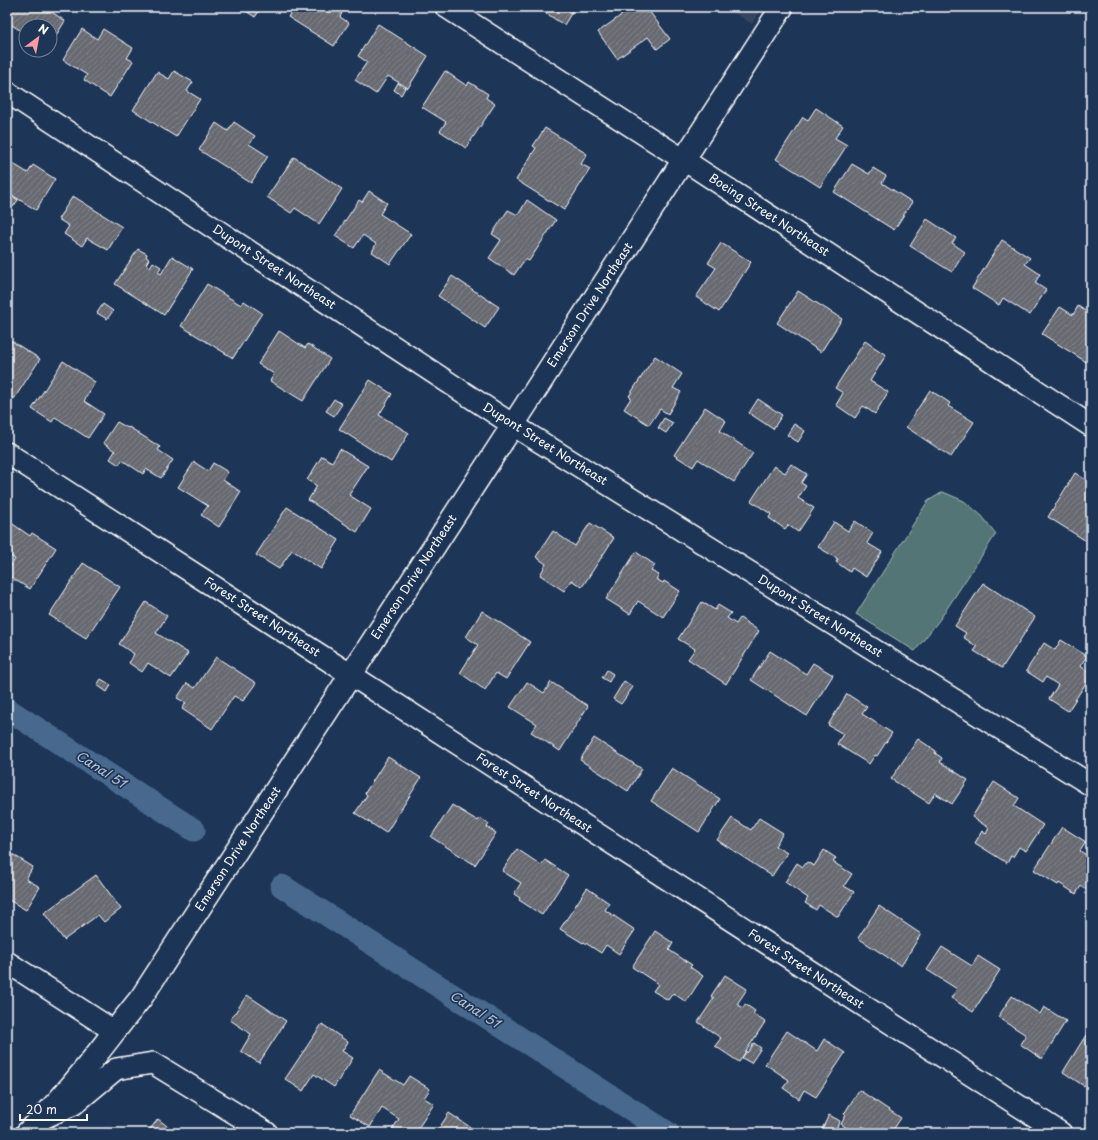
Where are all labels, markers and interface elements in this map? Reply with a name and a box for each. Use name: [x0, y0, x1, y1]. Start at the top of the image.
north arrow: [18, 18, 58, 58]
text: N: [35, 20, 52, 39]
street label: Boeing Street Northeast: [706, 168, 833, 260]
street label: Dupont Street Northeast: [209, 219, 340, 313]
street label: Emerson Drive Northeast: [542, 238, 637, 371]
street label: Dupont Street Northeast: [480, 397, 612, 489]
street label: Emerson Drive Northeast: [366, 510, 461, 643]
street label: Dupont Street Northeast: [755, 569, 887, 661]
street label: Forest Street Northeast: [201, 572, 324, 661]
water label: Canal 51: [73, 745, 132, 793]
street label: Forest Street Northeast: [473, 748, 596, 837]
street label: Emerson Drive Northeast: [190, 782, 285, 915]
street label: Forest Street Northeast: [745, 924, 868, 1013]
water label: Canal 51: [447, 985, 506, 1033]
scale bar: [20, 1096, 87, 1122]
text: 20 m: [26, 1100, 57, 1118]

